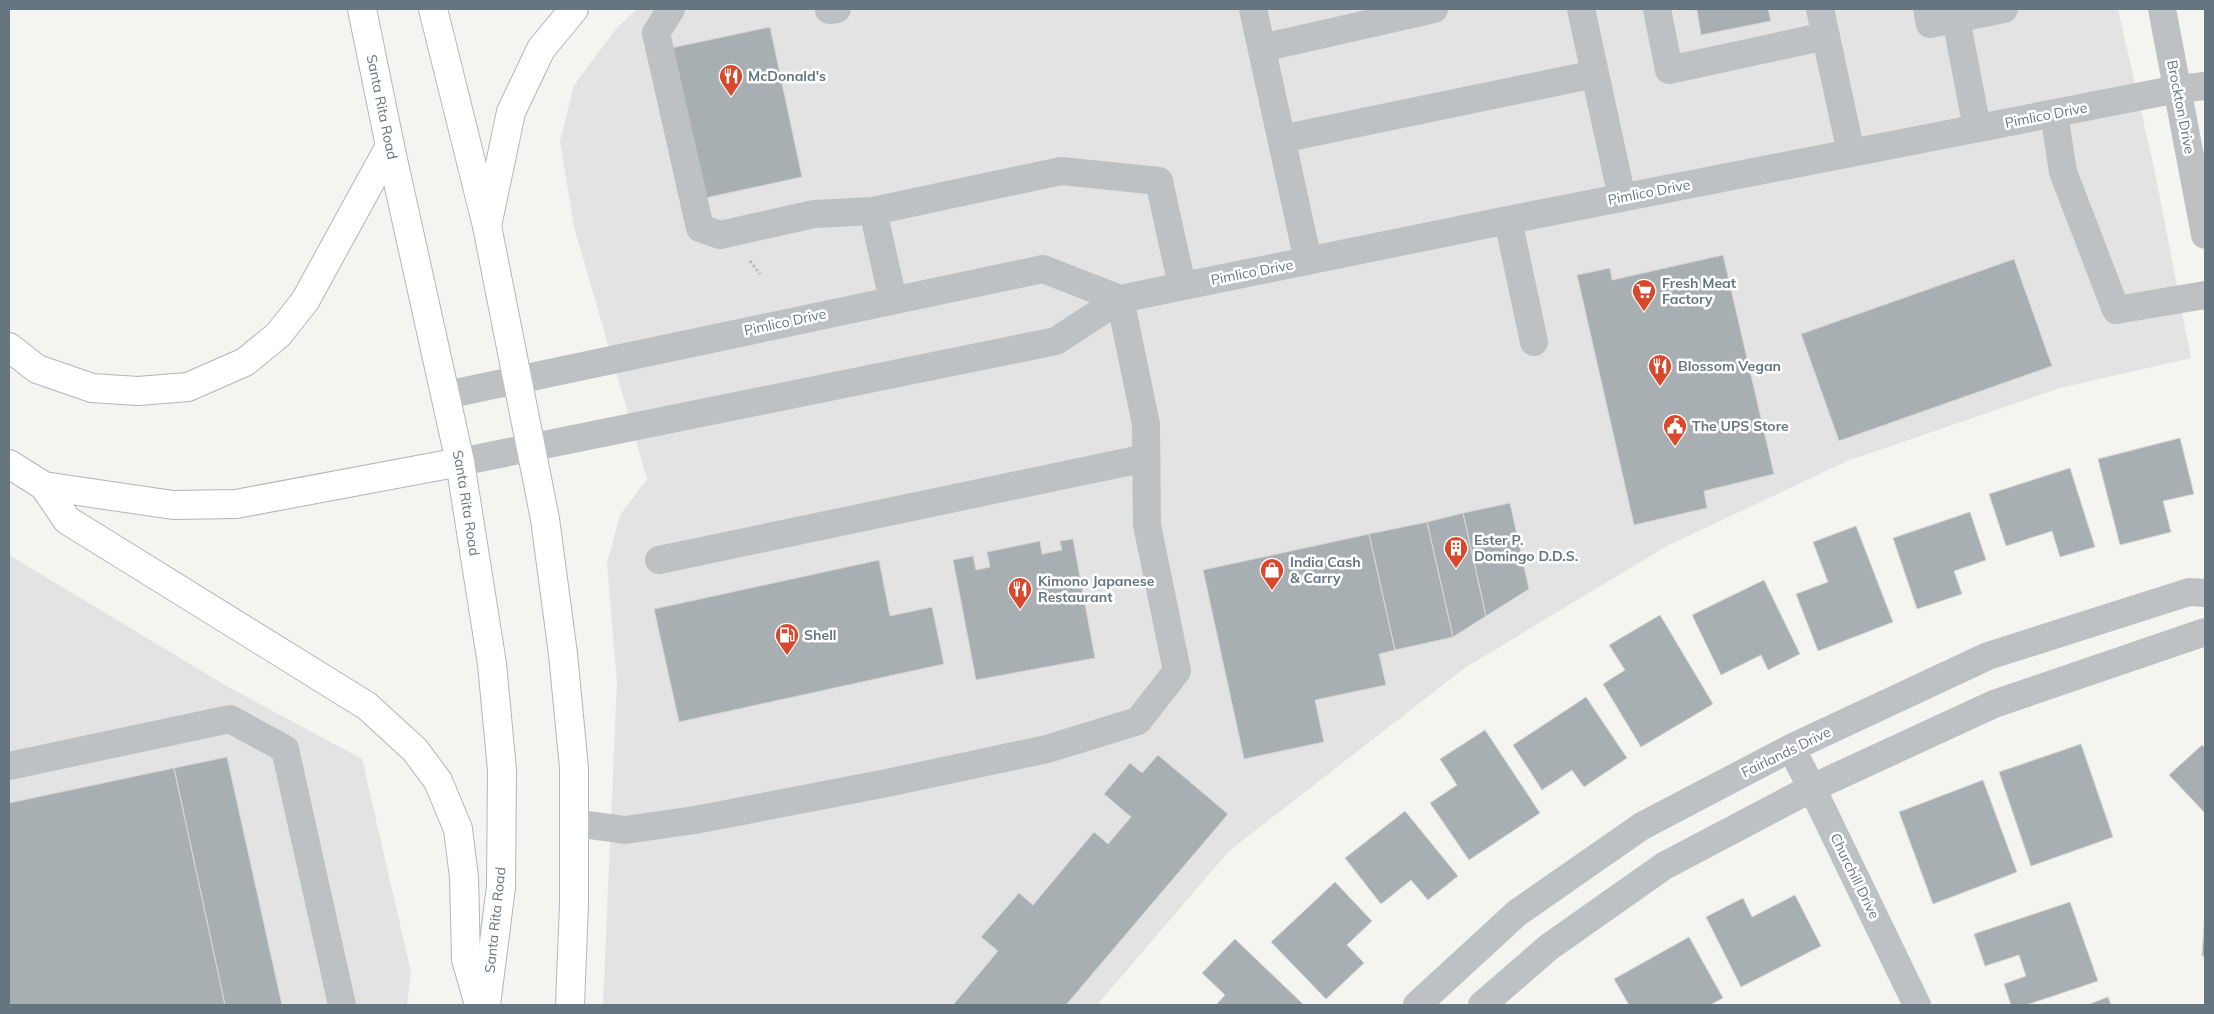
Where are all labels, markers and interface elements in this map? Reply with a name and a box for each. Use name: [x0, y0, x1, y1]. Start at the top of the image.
street label: Santa Rita Road: [363, 53, 402, 161]
street label: Brockton Drive: [2163, 59, 2199, 155]
restaurant icon: McDonald's: [718, 63, 744, 97]
place label: McDonald's: [748, 67, 826, 85]
street label: Pimlico Drive: [2003, 98, 2089, 132]
street label: Pimlico Drive: [1606, 175, 1692, 209]
street label: Pimlico Drive: [1209, 255, 1295, 289]
place label: Fresh Meat Factory: [1662, 274, 1737, 308]
supermarket icon: Fresh Meat Factory: [1631, 278, 1657, 312]
street label: Pimlico Drive: [742, 304, 828, 340]
restaurant icon: Blossom Vegan: [1647, 353, 1673, 387]
place label: Blossom Vegan: [1678, 357, 1781, 375]
public building icon: The UPS Store: [1662, 413, 1688, 447]
place label: The UPS Store: [1692, 417, 1789, 435]
street label: Santa Rita Road: [449, 448, 484, 557]
place label: Ester P. Domingo D.D.S.: [1474, 531, 1578, 565]
building icon: Ester P. Domingo D.D.S.: [1443, 535, 1469, 569]
place label: India Cash & Carry: [1290, 553, 1361, 587]
shop icon: India Cash & Carry: [1259, 557, 1285, 591]
place label: Kimono Japanese Restaurant: [1038, 572, 1155, 606]
restaurant icon: Kimono Japanese Restaurant: [1007, 576, 1033, 610]
fuel station icon: Shell: [774, 622, 800, 656]
place label: Shell: [804, 626, 836, 644]
street label: Fairlands Drive: [1738, 723, 1834, 781]
street label: Churchill Drive: [1826, 830, 1884, 922]
street label: Santa Rita Road: [480, 866, 510, 974]

